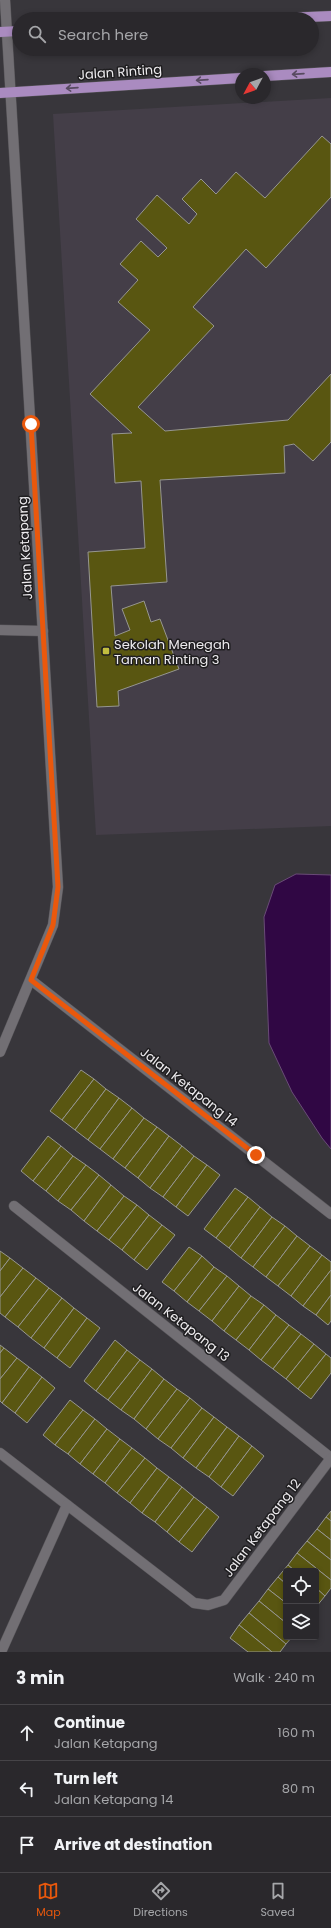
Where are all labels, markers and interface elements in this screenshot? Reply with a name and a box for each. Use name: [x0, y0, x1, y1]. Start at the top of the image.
search box: [12, 12, 319, 56]
icon: search: [26, 23, 48, 45]
text: Search here: [58, 24, 148, 45]
street label: Jalan Rinting: [77, 60, 163, 84]
north arrow: [235, 68, 271, 104]
one-way arrow: [292, 70, 305, 78]
one-way arrow: [196, 77, 209, 84]
one-way arrow: [66, 85, 79, 92]
route start: [22, 415, 40, 433]
street label: Jalan Ketapang: [13, 496, 37, 600]
place label: Sekolah Menegah Taman Rinting 3: [114, 635, 230, 669]
marker: Sekolah Menegah Taman Rinting 3: [101, 646, 111, 656]
street label: Jalan Ketapang 14: [136, 1043, 242, 1131]
route end: [247, 1146, 265, 1164]
street label: Jalan Ketapang 13: [128, 1278, 234, 1366]
street label: Jalan Ketapang 12: [219, 1475, 305, 1581]
map controls: [283, 1568, 319, 1640]
button: locate: [283, 1568, 319, 1604]
button: layers: [283, 1604, 319, 1640]
text: 3 min: [16, 1666, 64, 1690]
text: Walk · 240 m: [233, 1668, 315, 1687]
text: Continue: [54, 1712, 125, 1733]
icon: ahead: [16, 1722, 38, 1744]
text: 160 m: [278, 1723, 315, 1742]
text: Jalan Ketapang: [54, 1734, 158, 1753]
text: Turn left: [54, 1768, 118, 1789]
icon: left: [16, 1778, 38, 1800]
text: 80 m: [282, 1779, 315, 1798]
text: Jalan Ketapang 14: [54, 1790, 173, 1809]
icon: arrive: [16, 1834, 38, 1856]
text: Arrive at destination: [54, 1834, 212, 1855]
tab: Map: [36, 1880, 61, 1921]
tab: Directions: [133, 1880, 188, 1921]
tab: Saved: [260, 1880, 295, 1921]

